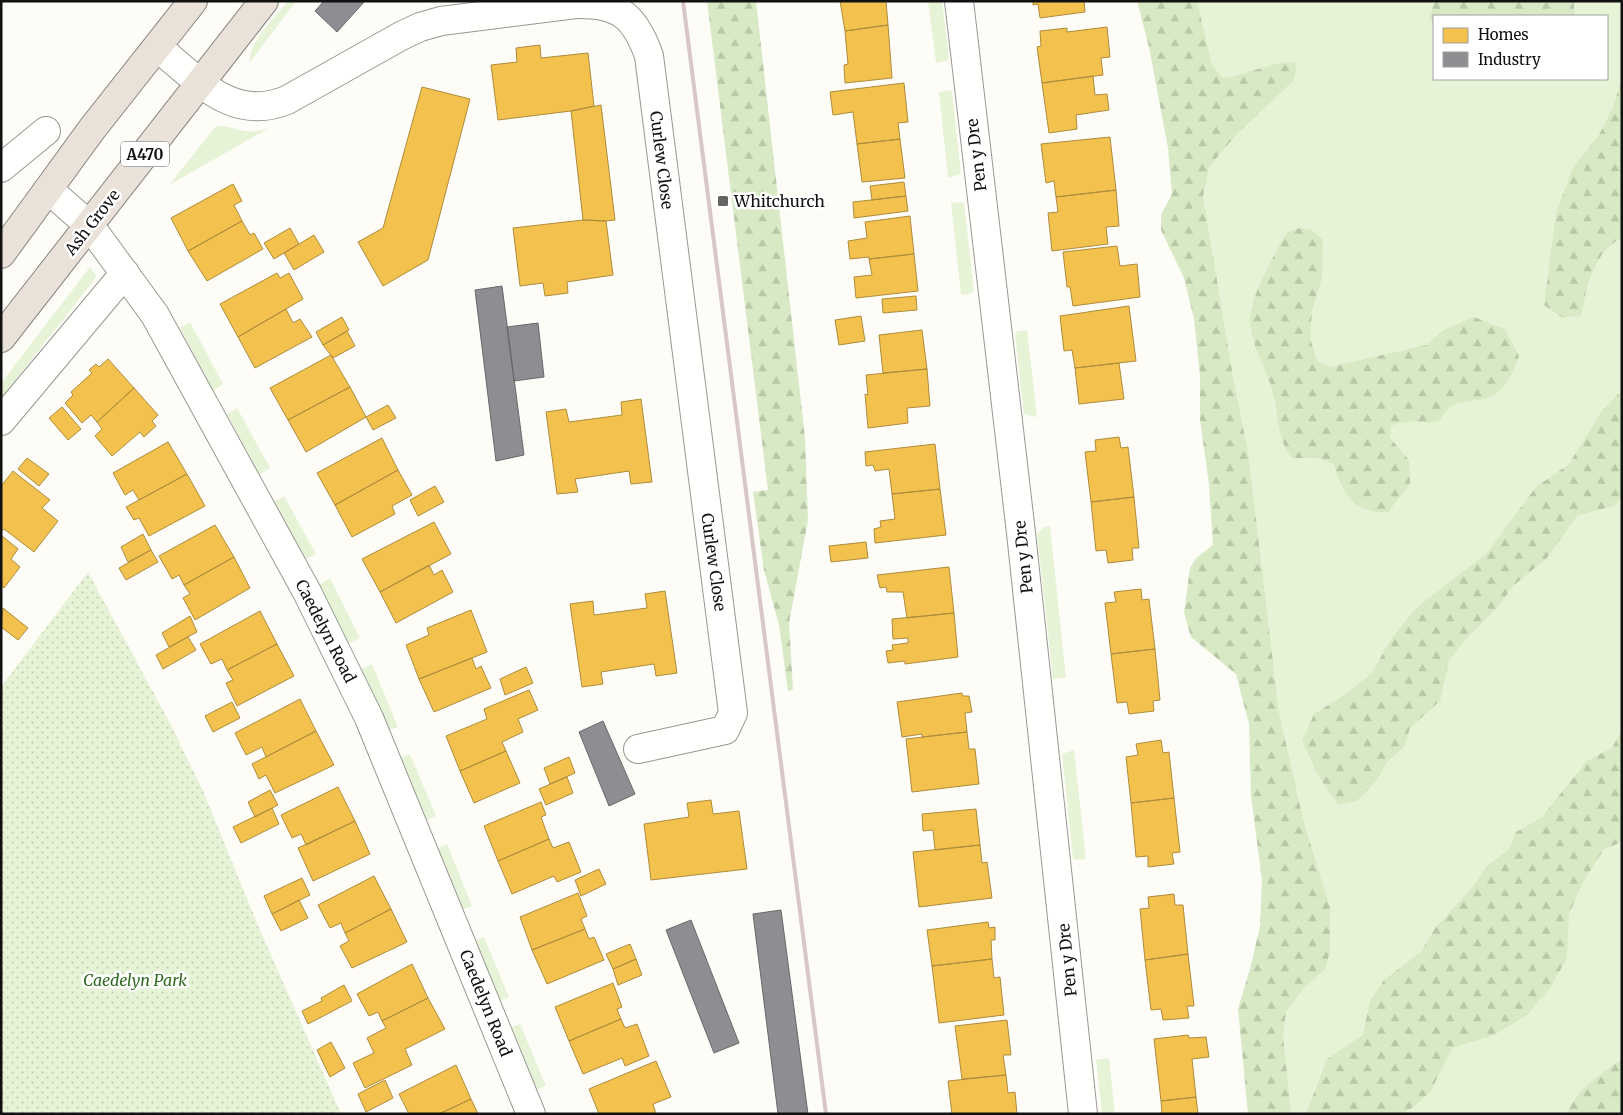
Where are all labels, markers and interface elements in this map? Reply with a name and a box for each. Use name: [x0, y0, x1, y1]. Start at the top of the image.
legend: [1433, 15, 1608, 80]
text: Homes: [1478, 25, 1529, 44]
text: Industry: [1478, 50, 1541, 69]
street label: Curlew Close: [646, 110, 678, 210]
street label: Pen y Dre: [962, 118, 990, 192]
road number: A470: [121, 142, 169, 166]
street label: Ash Grove: [59, 185, 124, 260]
place label: Whitchurch: [733, 191, 825, 211]
marker: Whitchurch: [716, 194, 730, 208]
street label: Curlew Close: [697, 512, 731, 612]
street label: Pen y Dre: [1009, 520, 1037, 594]
street label: Caedelyn Road: [291, 576, 361, 686]
street label: Pen y Dre: [1053, 923, 1081, 997]
street label: Caedelyn Road: [456, 947, 517, 1060]
park label: Caedelyn Park: [83, 970, 187, 990]

